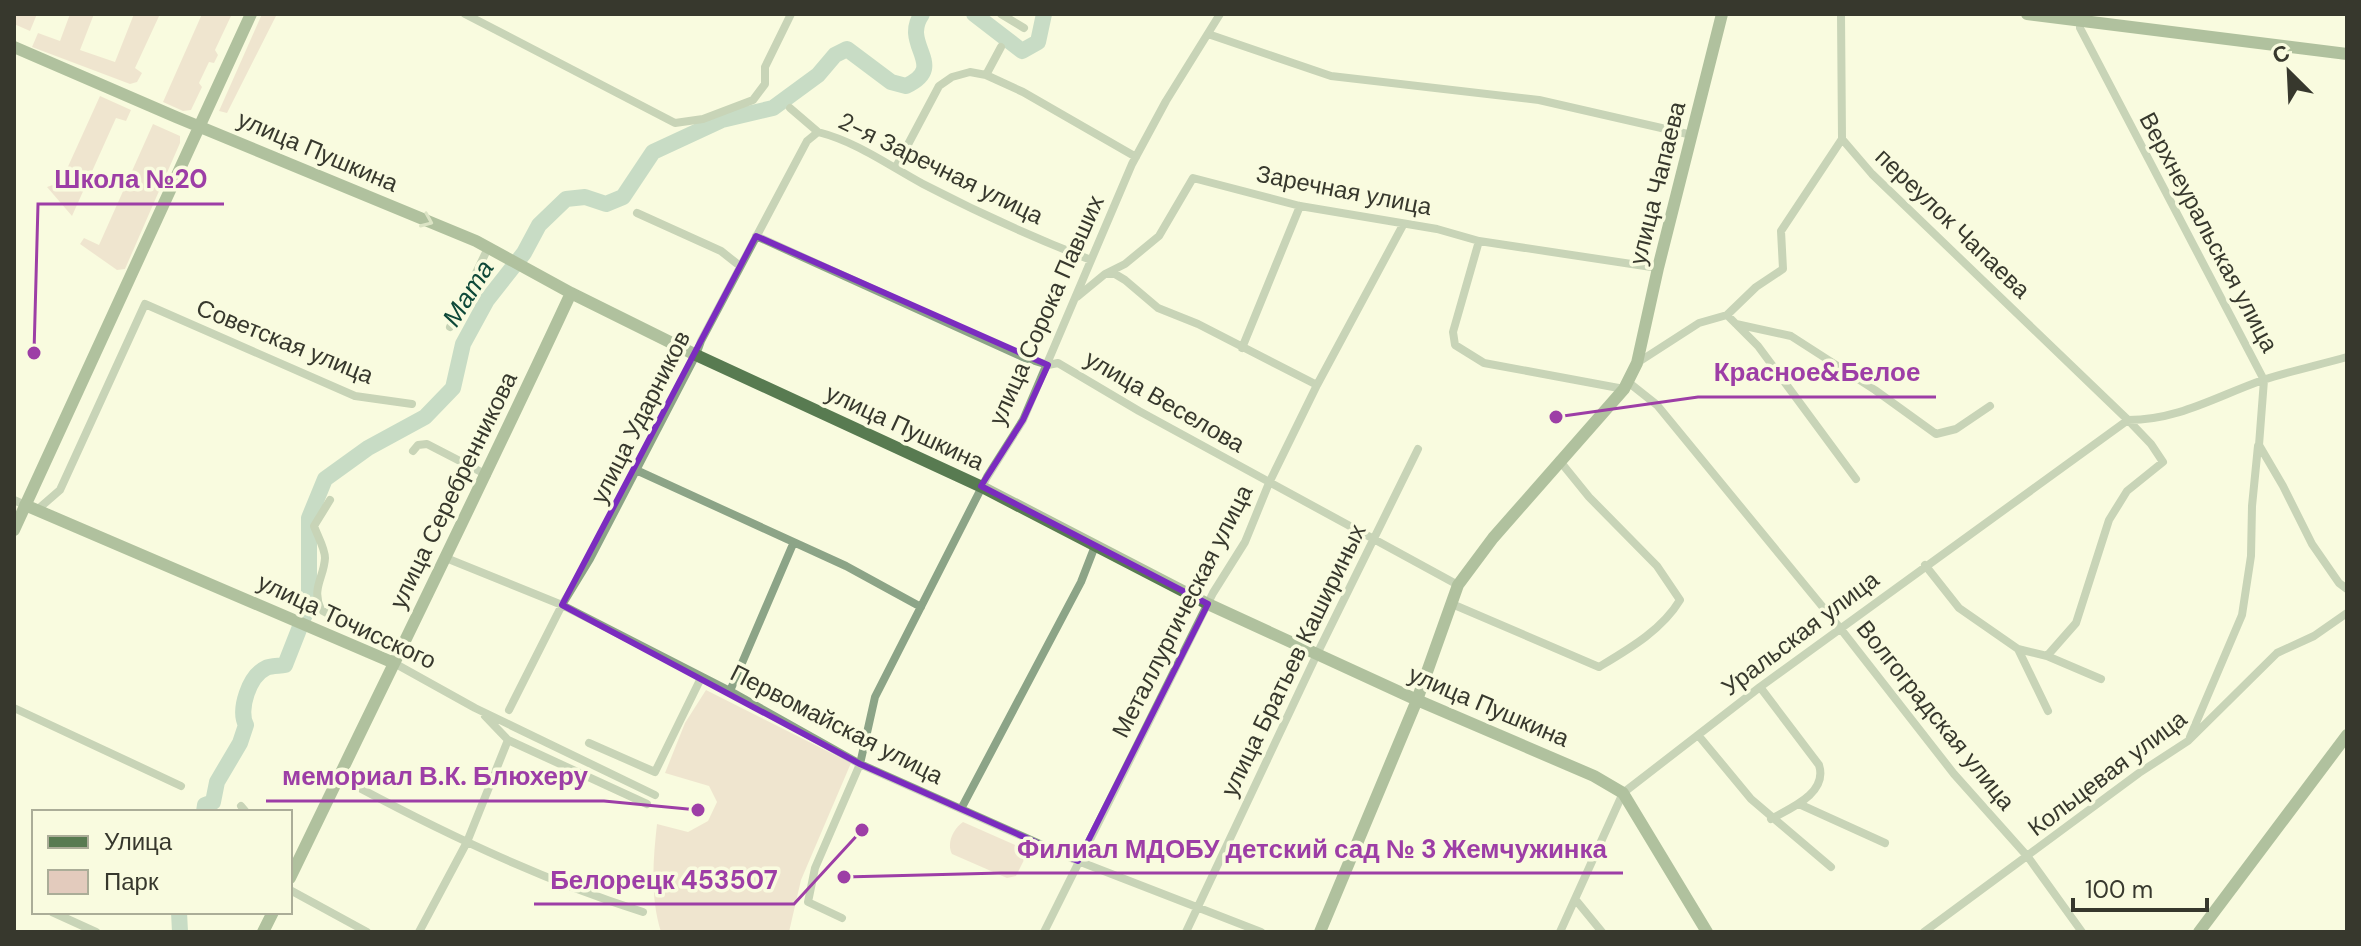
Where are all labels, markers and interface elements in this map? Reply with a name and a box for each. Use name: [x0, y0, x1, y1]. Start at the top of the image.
north arrow: [2249, 32, 2329, 112]
text: С: [2268, 38, 2294, 71]
street label: улица Чапаева: [1622, 97, 1692, 268]
street label: улица Пушкина: [233, 103, 404, 199]
street label: 2-я Заречная улица: [833, 105, 1049, 231]
street label: Верхнеуральская улица: [2133, 107, 2286, 358]
street label: переулок Чапаева: [1869, 141, 2037, 305]
callout: Школа №20: [38, 154, 224, 204]
street label: Заречная улица: [1254, 158, 1435, 222]
text: Школа №20: [54, 162, 208, 196]
street label: улица Сорока Павших: [981, 190, 1111, 430]
one-way arrow: [419, 211, 433, 227]
water label: Мата: [434, 253, 502, 333]
street label: Советская улица: [192, 291, 379, 391]
street label: улица Ударников: [583, 325, 697, 509]
street label: улица Веселова: [1079, 343, 1251, 460]
callout: Красное&Белое: [1698, 347, 1936, 397]
text: Красное&Белое: [1714, 355, 1920, 389]
street label: улица Серебренникова: [382, 366, 524, 614]
street label: улица Пушкина: [821, 377, 990, 478]
street label: Металлургическая улица: [1105, 479, 1260, 743]
street label: улица Братьев Кашириных: [1213, 519, 1373, 801]
street label: Уральская улица: [1715, 563, 1885, 702]
street label: улица Точисского: [253, 566, 441, 676]
street label: Волгоградская улица: [1850, 614, 2023, 817]
street label: Первомайская улица: [725, 657, 949, 791]
street label: улица Пушкина: [1404, 658, 1575, 754]
street label: Кольцевая улица: [2021, 703, 2193, 843]
callout: мемориал В.К. Блюхеру: [266, 751, 604, 801]
text: мемориал В.К. Блюхеру: [282, 759, 589, 793]
legend: [32, 810, 292, 914]
callout: Филиал МДОБУ детский сад № 3 Жемчужинка: [1001, 823, 1623, 873]
text: Улица: [104, 826, 173, 857]
text: Филиал МДОБУ детский сад № 3 Жемчужинка: [1017, 832, 1608, 866]
callout: Белорецк 453507: [534, 854, 794, 904]
scale bar: [2073, 862, 2207, 912]
text: Белорецк 453507: [550, 863, 778, 897]
text: Парк: [104, 866, 159, 897]
text: 100 m: [2085, 874, 2153, 905]

